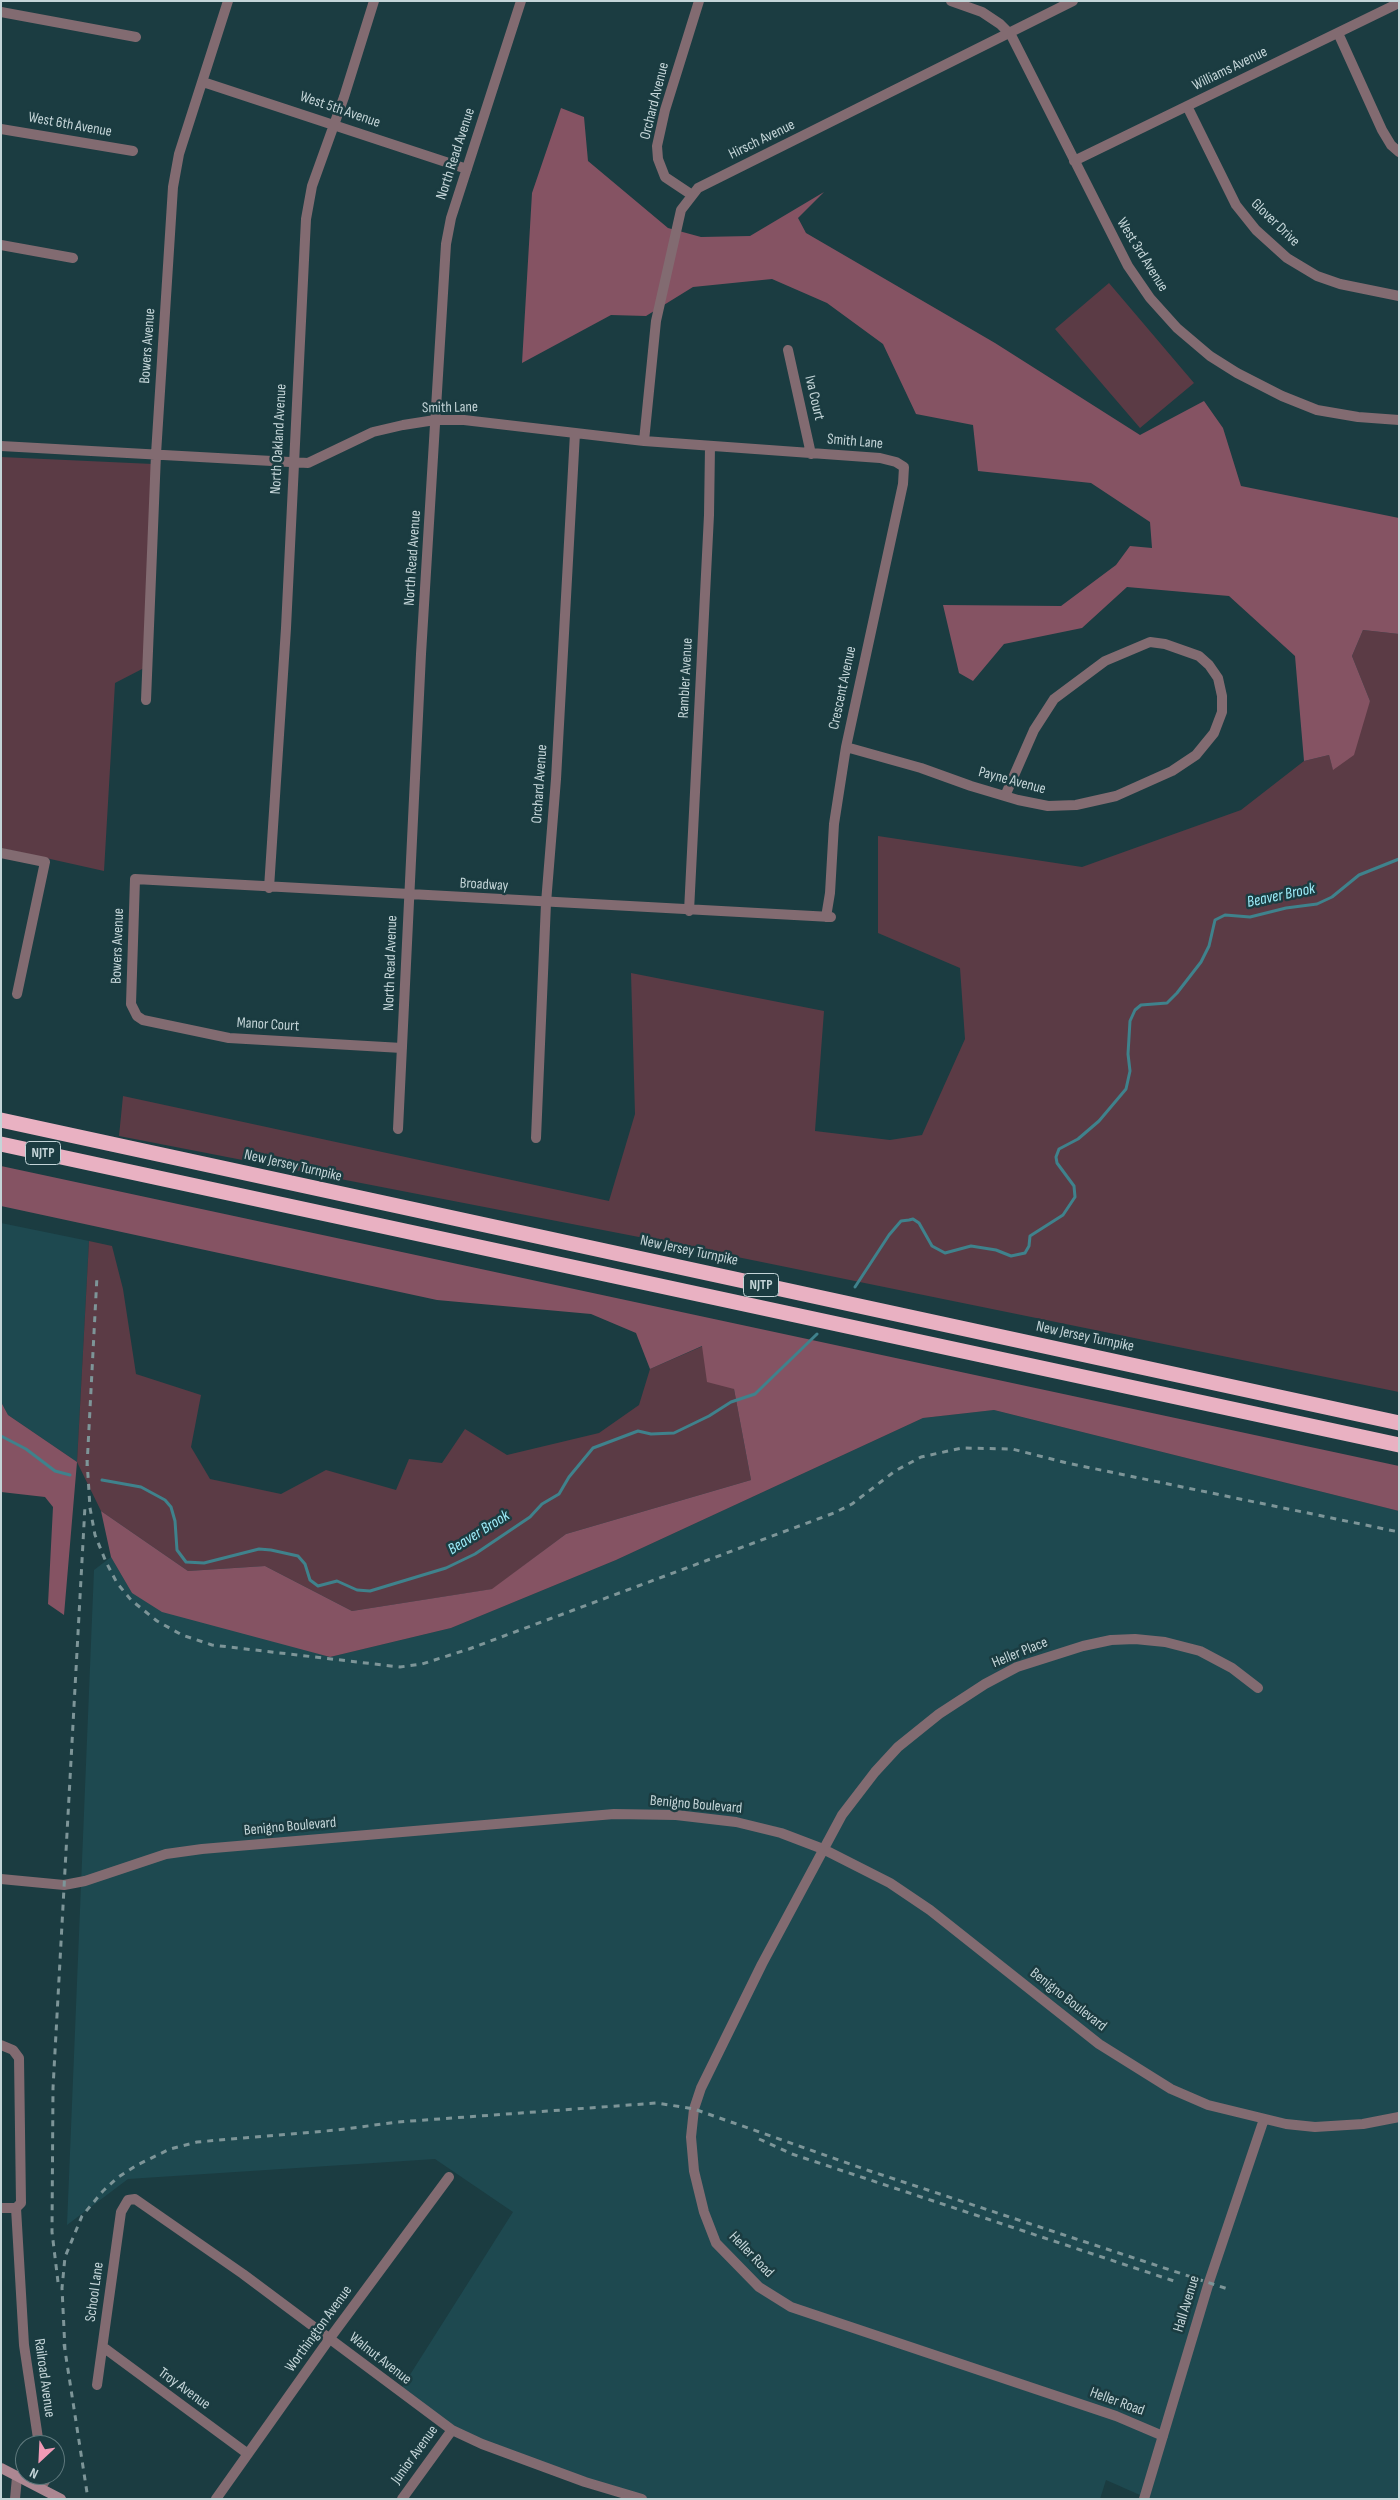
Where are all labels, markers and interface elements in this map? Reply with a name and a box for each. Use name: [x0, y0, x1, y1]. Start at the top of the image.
street label: Williams Avenue: [1190, 43, 1270, 95]
street label: Orchard Avenue: [637, 60, 673, 142]
street label: West 5th Avenue: [297, 88, 383, 132]
street label: North Read Avenue: [433, 106, 479, 202]
street label: West 6th Avenue: [27, 109, 113, 141]
street label: Hirsch Avenue: [726, 116, 798, 164]
street label: Glover Drive: [1247, 195, 1303, 251]
street label: West 3rd Avenue: [1112, 215, 1172, 295]
street label: Bowers Avenue: [136, 308, 160, 384]
street label: Iva Court: [800, 374, 828, 422]
street label: North Oakland Avenue: [267, 383, 291, 495]
street label: Smith Lane: [422, 399, 478, 417]
street label: Smith Lane: [826, 431, 884, 453]
street label: North Read Avenue: [401, 510, 425, 606]
street label: Rambler Avenue: [675, 637, 697, 719]
street label: Crescent Avenue: [825, 645, 861, 731]
street label: Orchard Avenue: [528, 744, 552, 824]
street label: Payne Avenue: [976, 763, 1048, 799]
street label: Broadway: [459, 875, 509, 895]
water label: Beaver Brook: [1245, 879, 1317, 913]
street label: Bowers Avenue: [108, 908, 128, 984]
street label: North Read Avenue: [380, 915, 402, 1011]
street label: Manor Court: [236, 1014, 300, 1036]
road number: NJTP: [26, 1142, 60, 1164]
street label: New Jersey Turnpike: [242, 1146, 344, 1186]
street label: New Jersey Turnpike: [638, 1232, 740, 1270]
road number: NJTP: [744, 1274, 778, 1296]
street label: New Jersey Turnpike: [1034, 1318, 1136, 1356]
water label: Beaver Brook: [445, 1507, 513, 1559]
street label: Heller Place: [989, 1634, 1051, 1672]
street label: Benigno Boulevard: [649, 1792, 743, 1818]
street label: Benigno Boulevard: [243, 1814, 337, 1840]
street label: Benigno Boulevard: [1026, 1964, 1110, 2036]
street label: Heller Road: [725, 2228, 777, 2282]
street label: School Lane: [82, 2261, 108, 2323]
street label: Hall Avenue: [1170, 2274, 1204, 2334]
street label: Worthington Avenue: [282, 2282, 356, 2376]
street label: Walnut Avenue: [345, 2329, 415, 2389]
street label: Railroad Avenue: [30, 2337, 58, 2419]
street label: Troy Avenue: [154, 2364, 214, 2414]
street label: Heller Road: [1087, 2384, 1147, 2420]
street label: Junior Avenue: [388, 2422, 442, 2488]
north arrow: [15, 2435, 65, 2485]
text: N: [27, 2464, 41, 2482]

